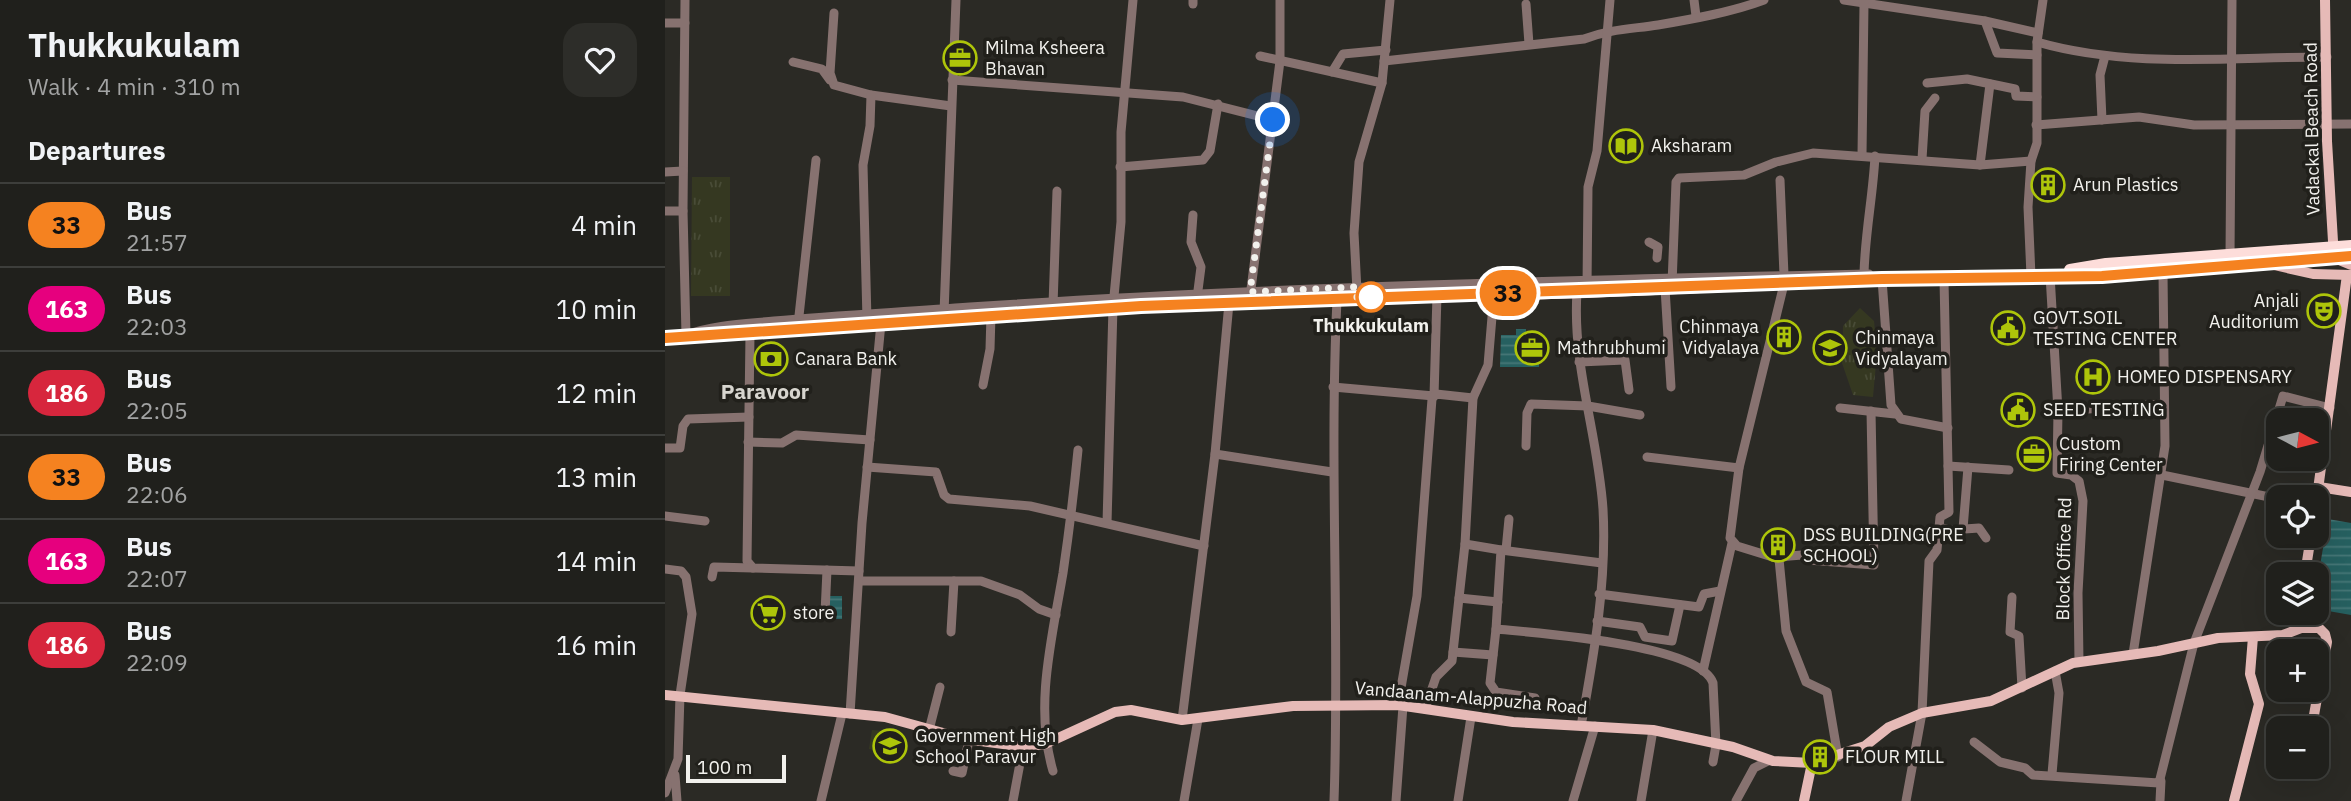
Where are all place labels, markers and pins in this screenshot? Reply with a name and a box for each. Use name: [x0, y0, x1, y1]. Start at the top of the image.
place label: Milma Ksheera Bhavan: [985, 36, 1105, 80]
office icon: Milma Ksheera Bhavan: [941, 39, 979, 77]
library icon: Aksharam: [1607, 127, 1645, 165]
place label: Aksharam: [1651, 134, 1732, 157]
building icon: Arun Plastics: [2029, 166, 2067, 204]
place label: Arun Plastics: [2073, 173, 2179, 196]
marker: Thukkukulam: [1356, 282, 1386, 312]
place label: Anjali Auditorium: [2209, 289, 2299, 333]
theatre icon: Anjali Auditorium: [2305, 292, 2343, 330]
place label: GOVT.SOIL TESTING CENTER: [2033, 306, 2178, 350]
public building icon: GOVT.SOIL TESTING CENTER: [1989, 309, 2027, 347]
place label: Thukkukulam: [1313, 314, 1429, 337]
place label: Chinmaya Vidyalaya: [1679, 315, 1759, 359]
building icon: Chinmaya Vidyalaya: [1765, 318, 1803, 356]
place label: Chinmaya Vidyalayam: [1855, 326, 1948, 370]
office icon: Mathrubhumi: [1513, 329, 1551, 367]
school or university icon: Chinmaya Vidyalayam: [1811, 329, 1849, 367]
place label: Mathrubhumi: [1557, 336, 1666, 359]
bank icon: Canara Bank: [752, 340, 790, 378]
place label: Canara Bank: [795, 347, 898, 370]
hospital icon: HOMEO DISPENSARY: [2074, 358, 2112, 396]
place label: HOMEO DISPENSARY: [2117, 365, 2292, 388]
public building icon: SEED TESTING: [1999, 391, 2037, 429]
place label: SEED TESTING: [2043, 398, 2164, 421]
place label: Custom Firing Center: [2059, 432, 2163, 476]
office icon: Custom Firing Center: [2015, 435, 2053, 473]
place label: DSS BUILDING(PRE SCHOOL): [1803, 523, 1964, 567]
building icon: DSS BUILDING(PRE SCHOOL): [1759, 526, 1797, 564]
supermarket icon: store: [749, 594, 787, 632]
place label: store: [793, 601, 834, 624]
place label: Government High School Paravur: [915, 724, 1056, 768]
school or university icon: Government High School Paravur: [871, 727, 909, 765]
building icon: FLOUR MILL: [1801, 738, 1839, 776]
place label: FLOUR MILL: [1845, 745, 1944, 768]

